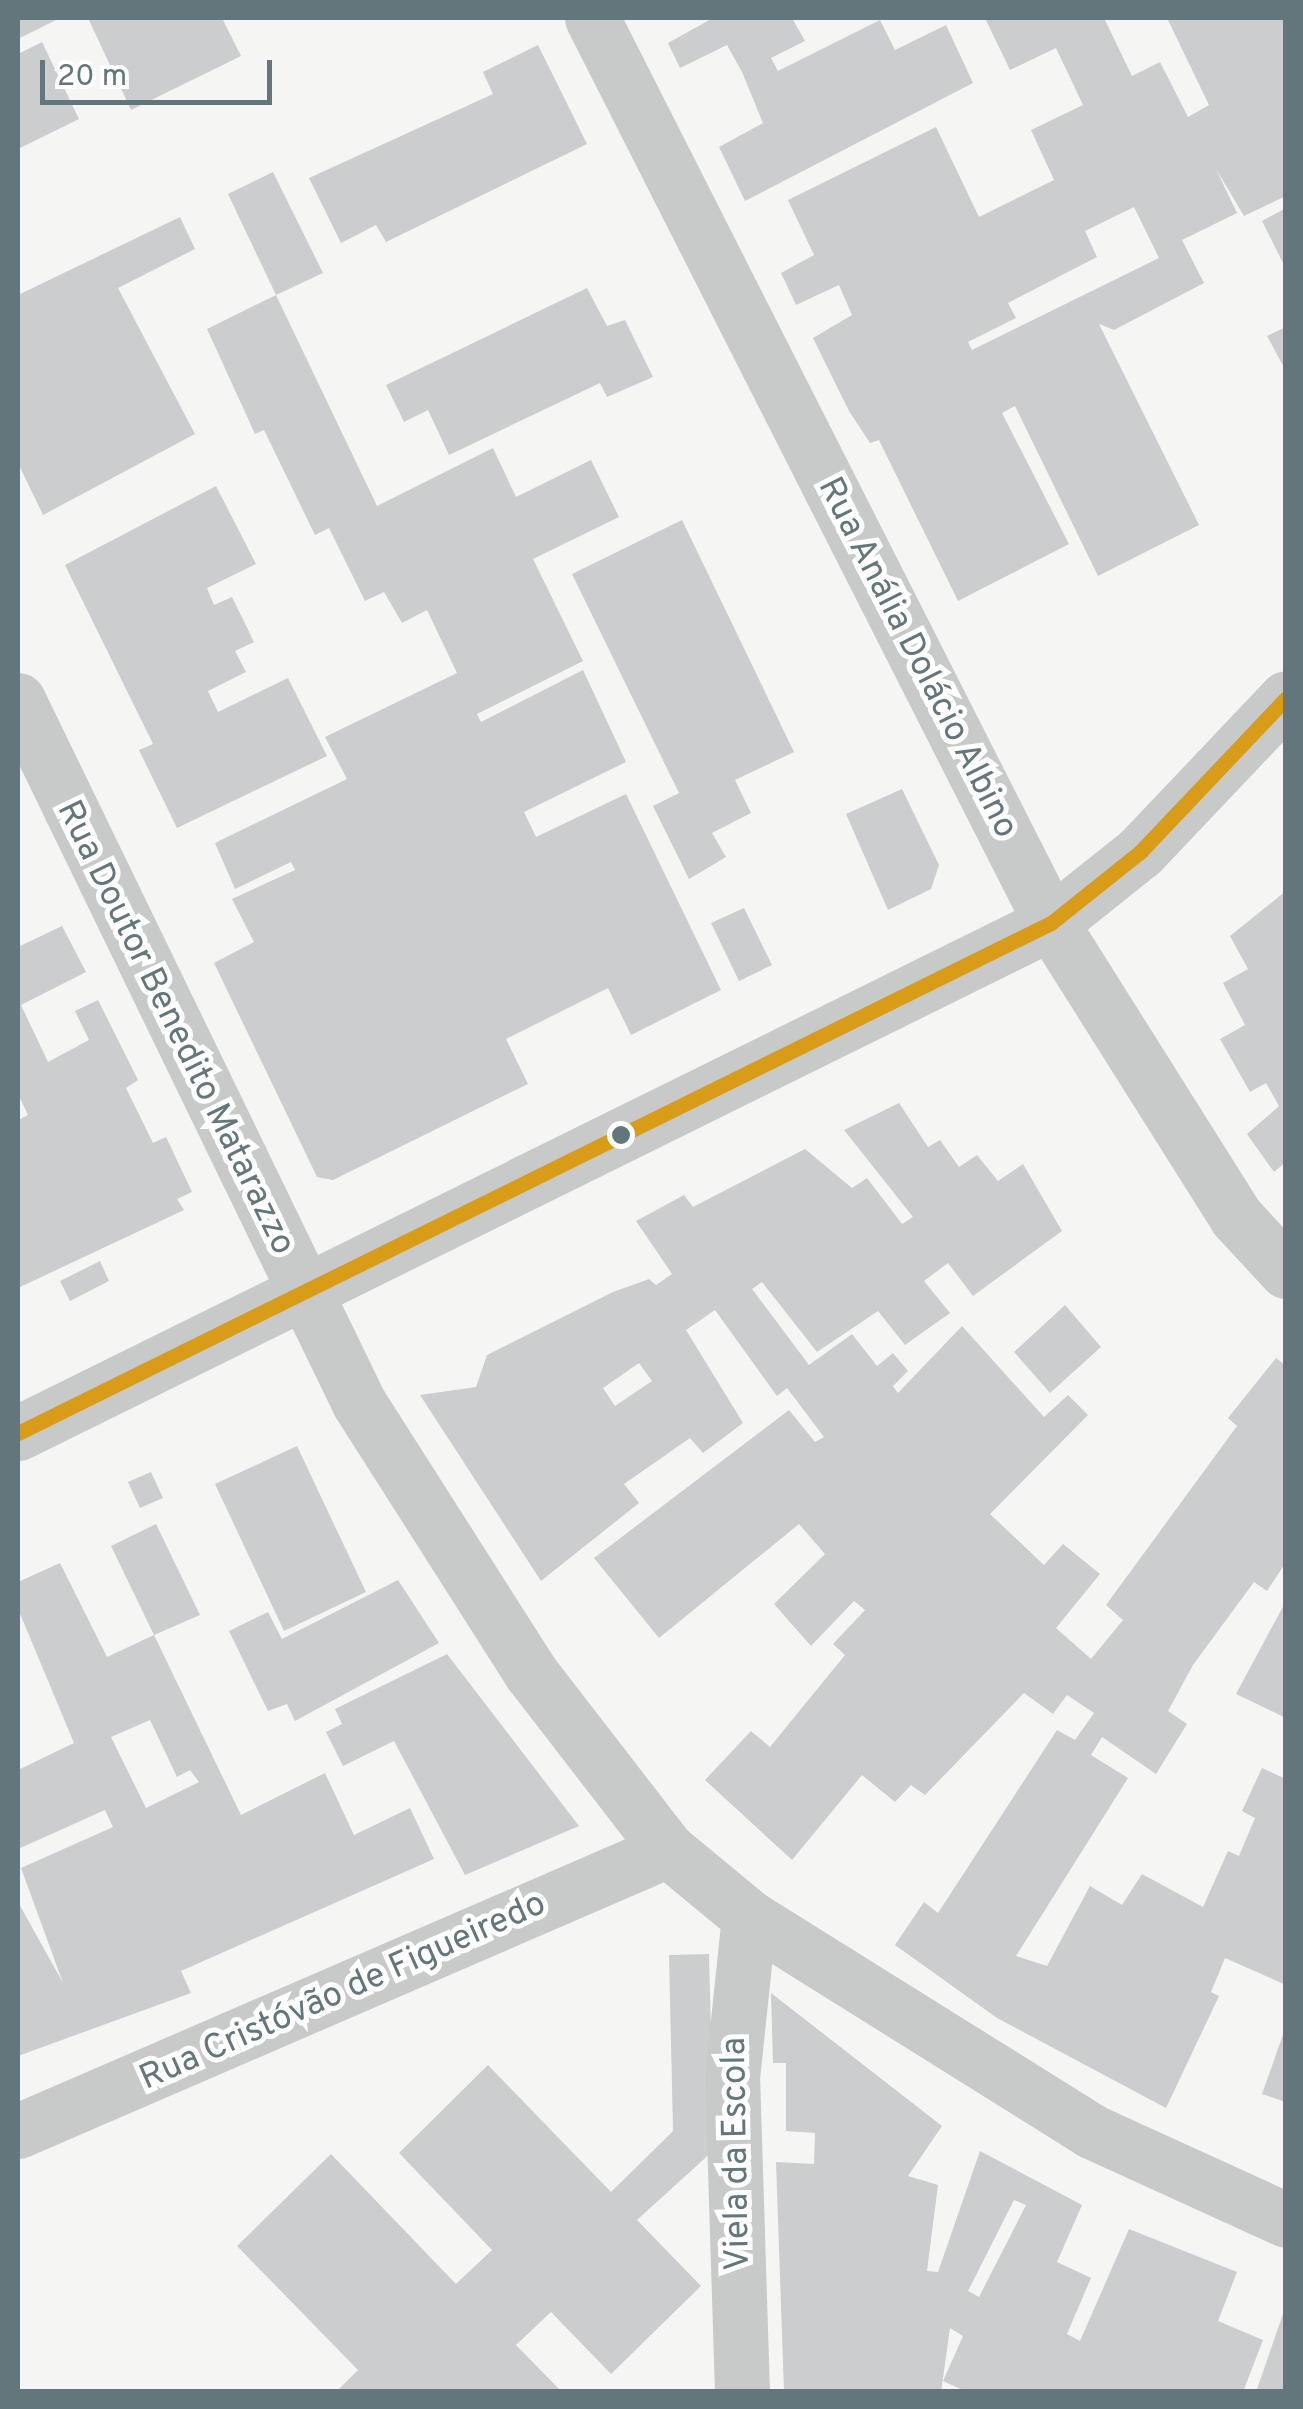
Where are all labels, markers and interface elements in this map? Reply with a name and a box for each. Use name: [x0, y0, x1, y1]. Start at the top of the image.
scale bar: [45, 40, 278, 102]
text: 20 m: [57, 59, 127, 96]
street label: Rua Anália Dolácio Albino: [807, 469, 1027, 847]
street label: Rua Doutor Benedito Matarazzo: [47, 794, 303, 1262]
unlabelled marker: [611, 1125, 631, 1145]
street label: Rua Cristóvão de Figueiredo: [134, 1883, 552, 2101]
street label: Viela da Escola: [714, 2037, 760, 2271]

